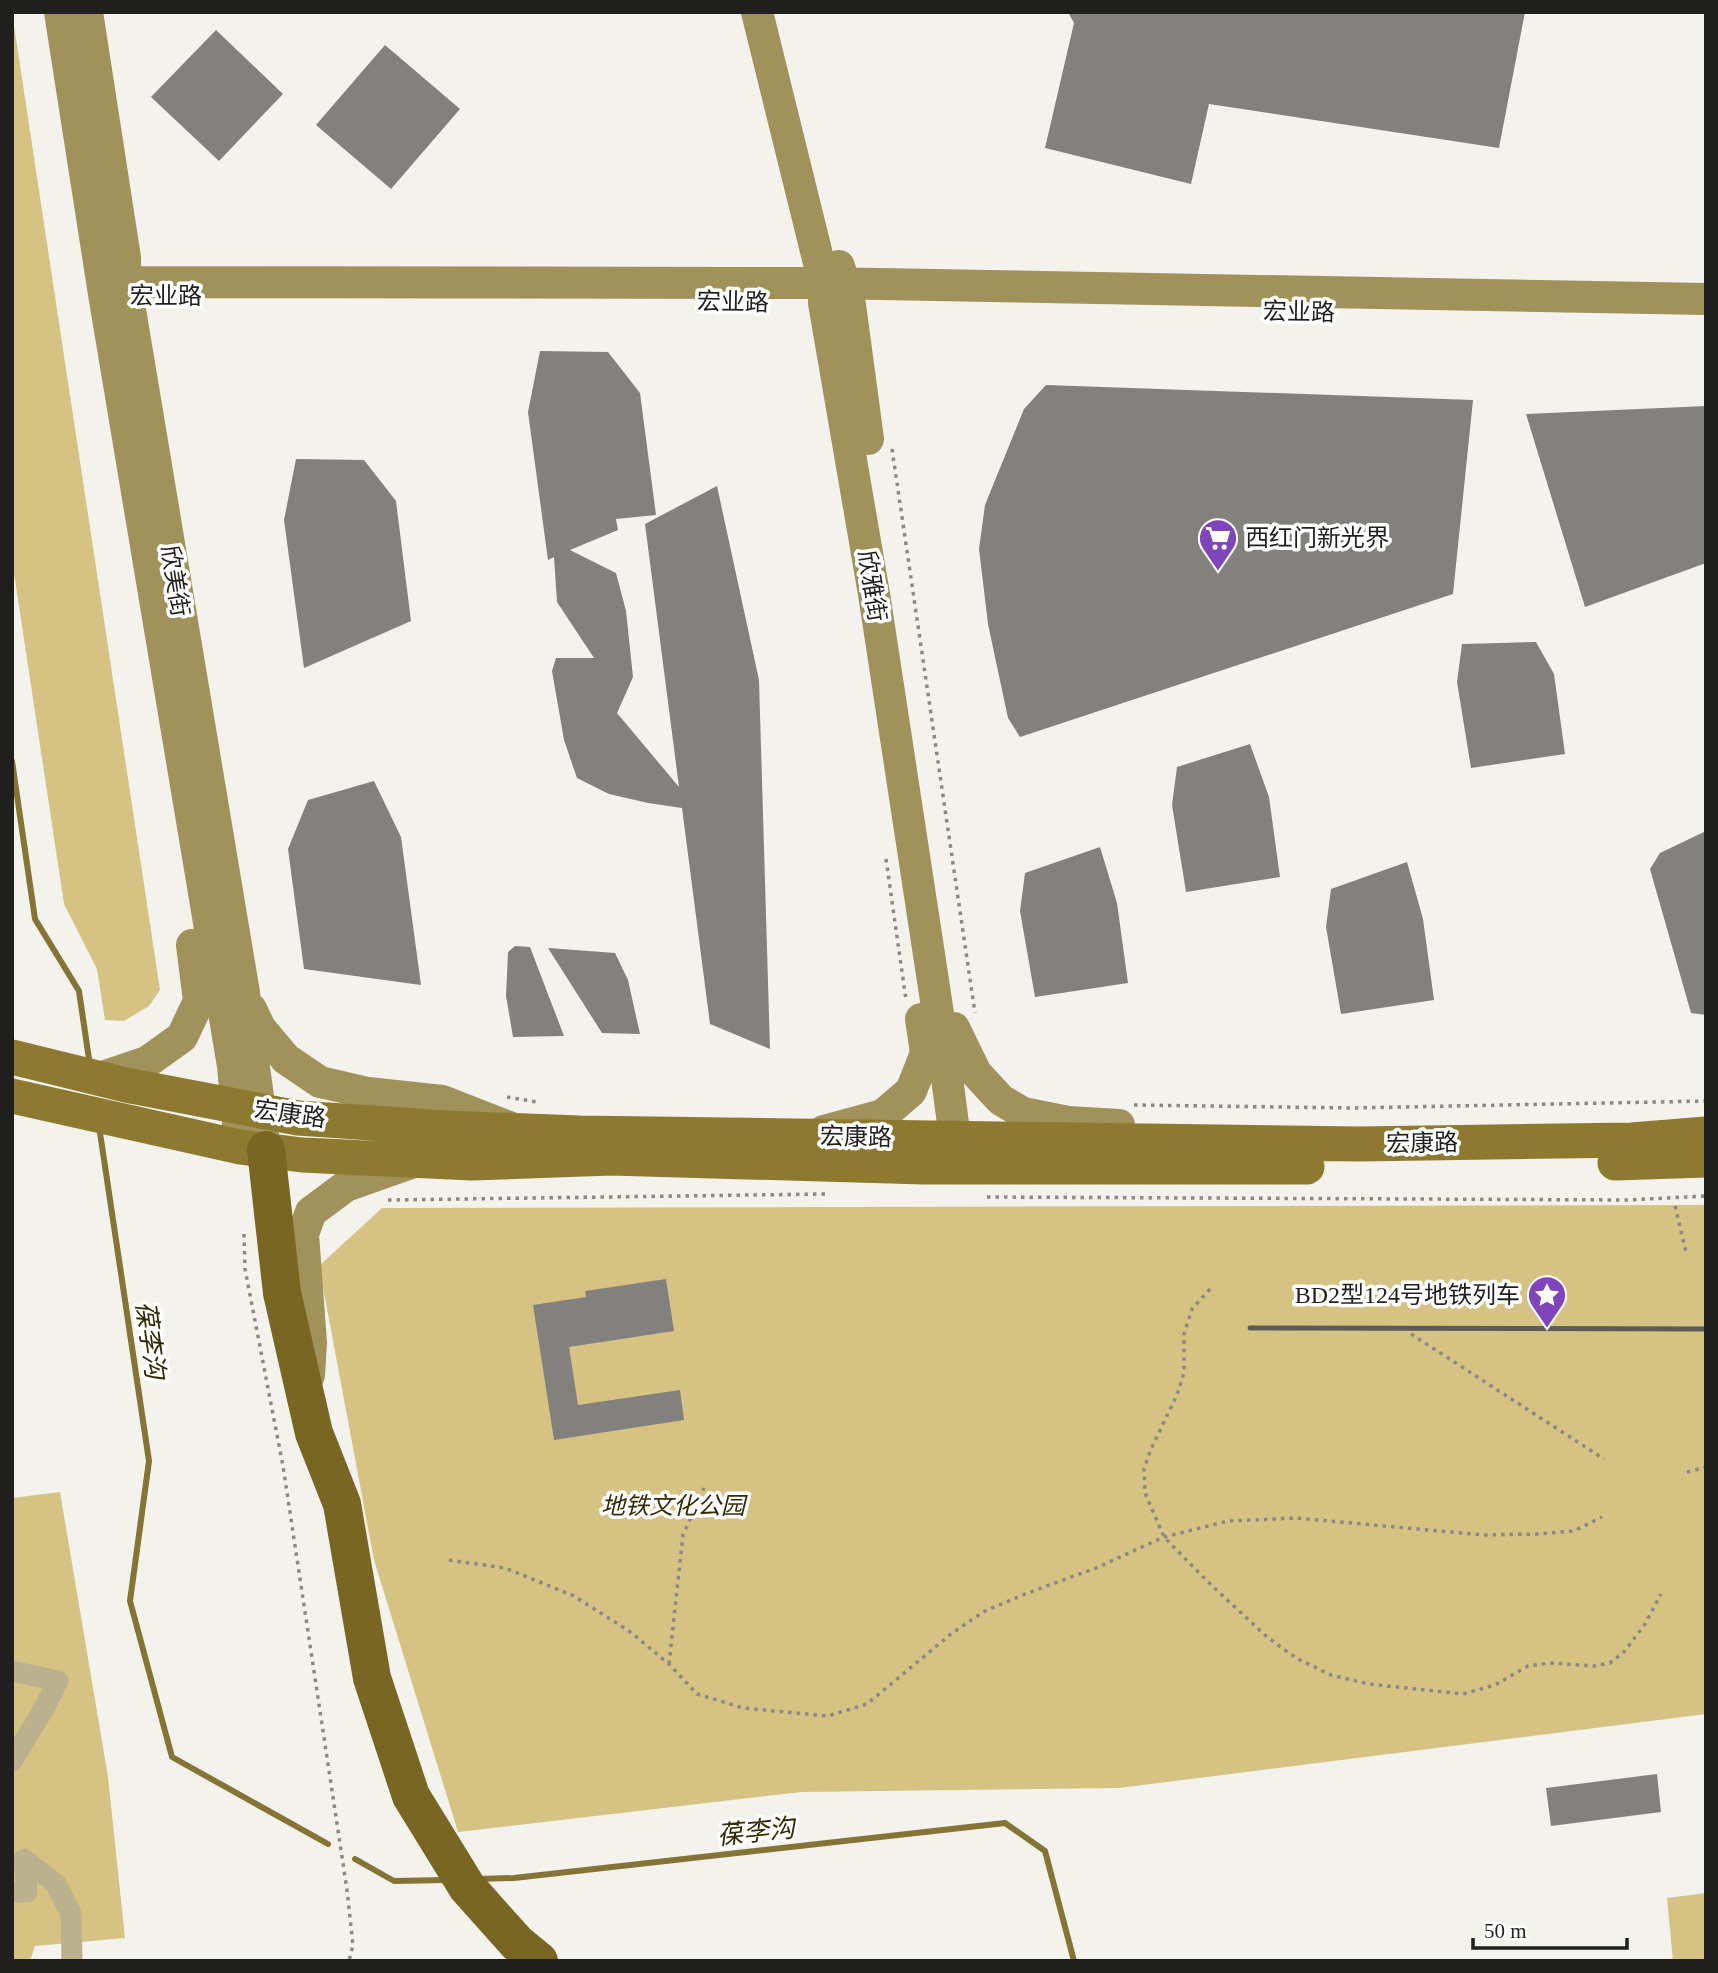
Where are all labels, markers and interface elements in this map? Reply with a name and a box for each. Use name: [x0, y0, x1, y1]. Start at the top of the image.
street label: 宏业路: [130, 283, 202, 309]
street label: 宏业路: [697, 288, 769, 316]
street label: 宏业路: [1263, 298, 1335, 326]
supermarket icon: 西红门新光界: [1197, 517, 1239, 572]
place label: 西红门新光界: [1245, 525, 1389, 551]
street label: 欣美街: [157, 543, 193, 619]
street label: 欣雅街: [854, 548, 890, 624]
street label: 宏康路: [253, 1096, 327, 1132]
street label: 宏康路: [820, 1123, 892, 1151]
street label: 宏康路: [1386, 1129, 1458, 1157]
place icon: BD2型124号地铁列车: [1526, 1274, 1568, 1329]
place label: BD2型124号地铁列车: [1295, 1282, 1520, 1308]
water label: 葆李沟: [130, 1299, 170, 1384]
park label: 地铁文化公园: [601, 1493, 748, 1519]
water label: 葆李沟: [716, 1813, 799, 1850]
scale bar: [1473, 1906, 1627, 1950]
text: 50 m: [1484, 1919, 1527, 1943]

